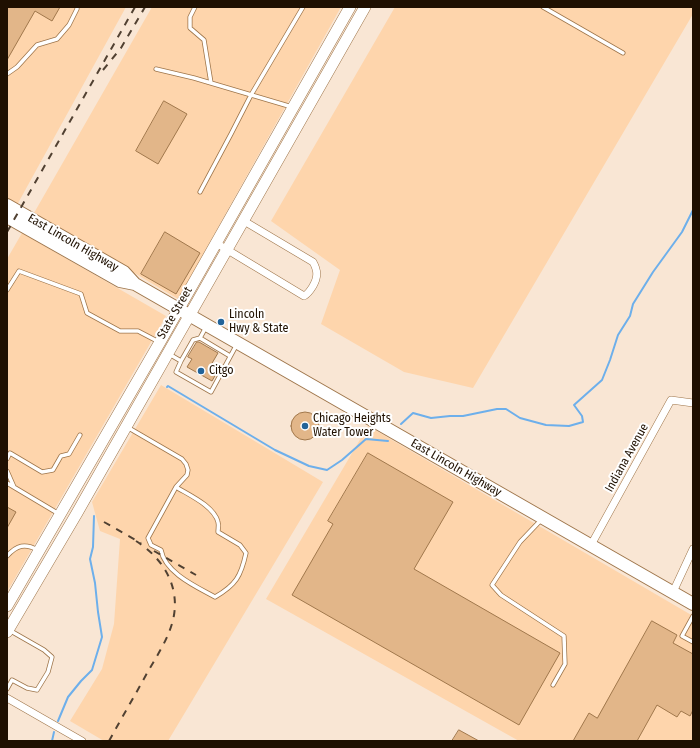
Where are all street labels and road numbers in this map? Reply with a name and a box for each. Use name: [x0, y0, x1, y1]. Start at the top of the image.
street label: East Lincoln Highway: [25, 211, 121, 275]
street label: State Street: [154, 284, 196, 342]
street label: Indiana Avenue: [602, 421, 652, 495]
street label: East Lincoln Highway: [408, 436, 504, 500]

